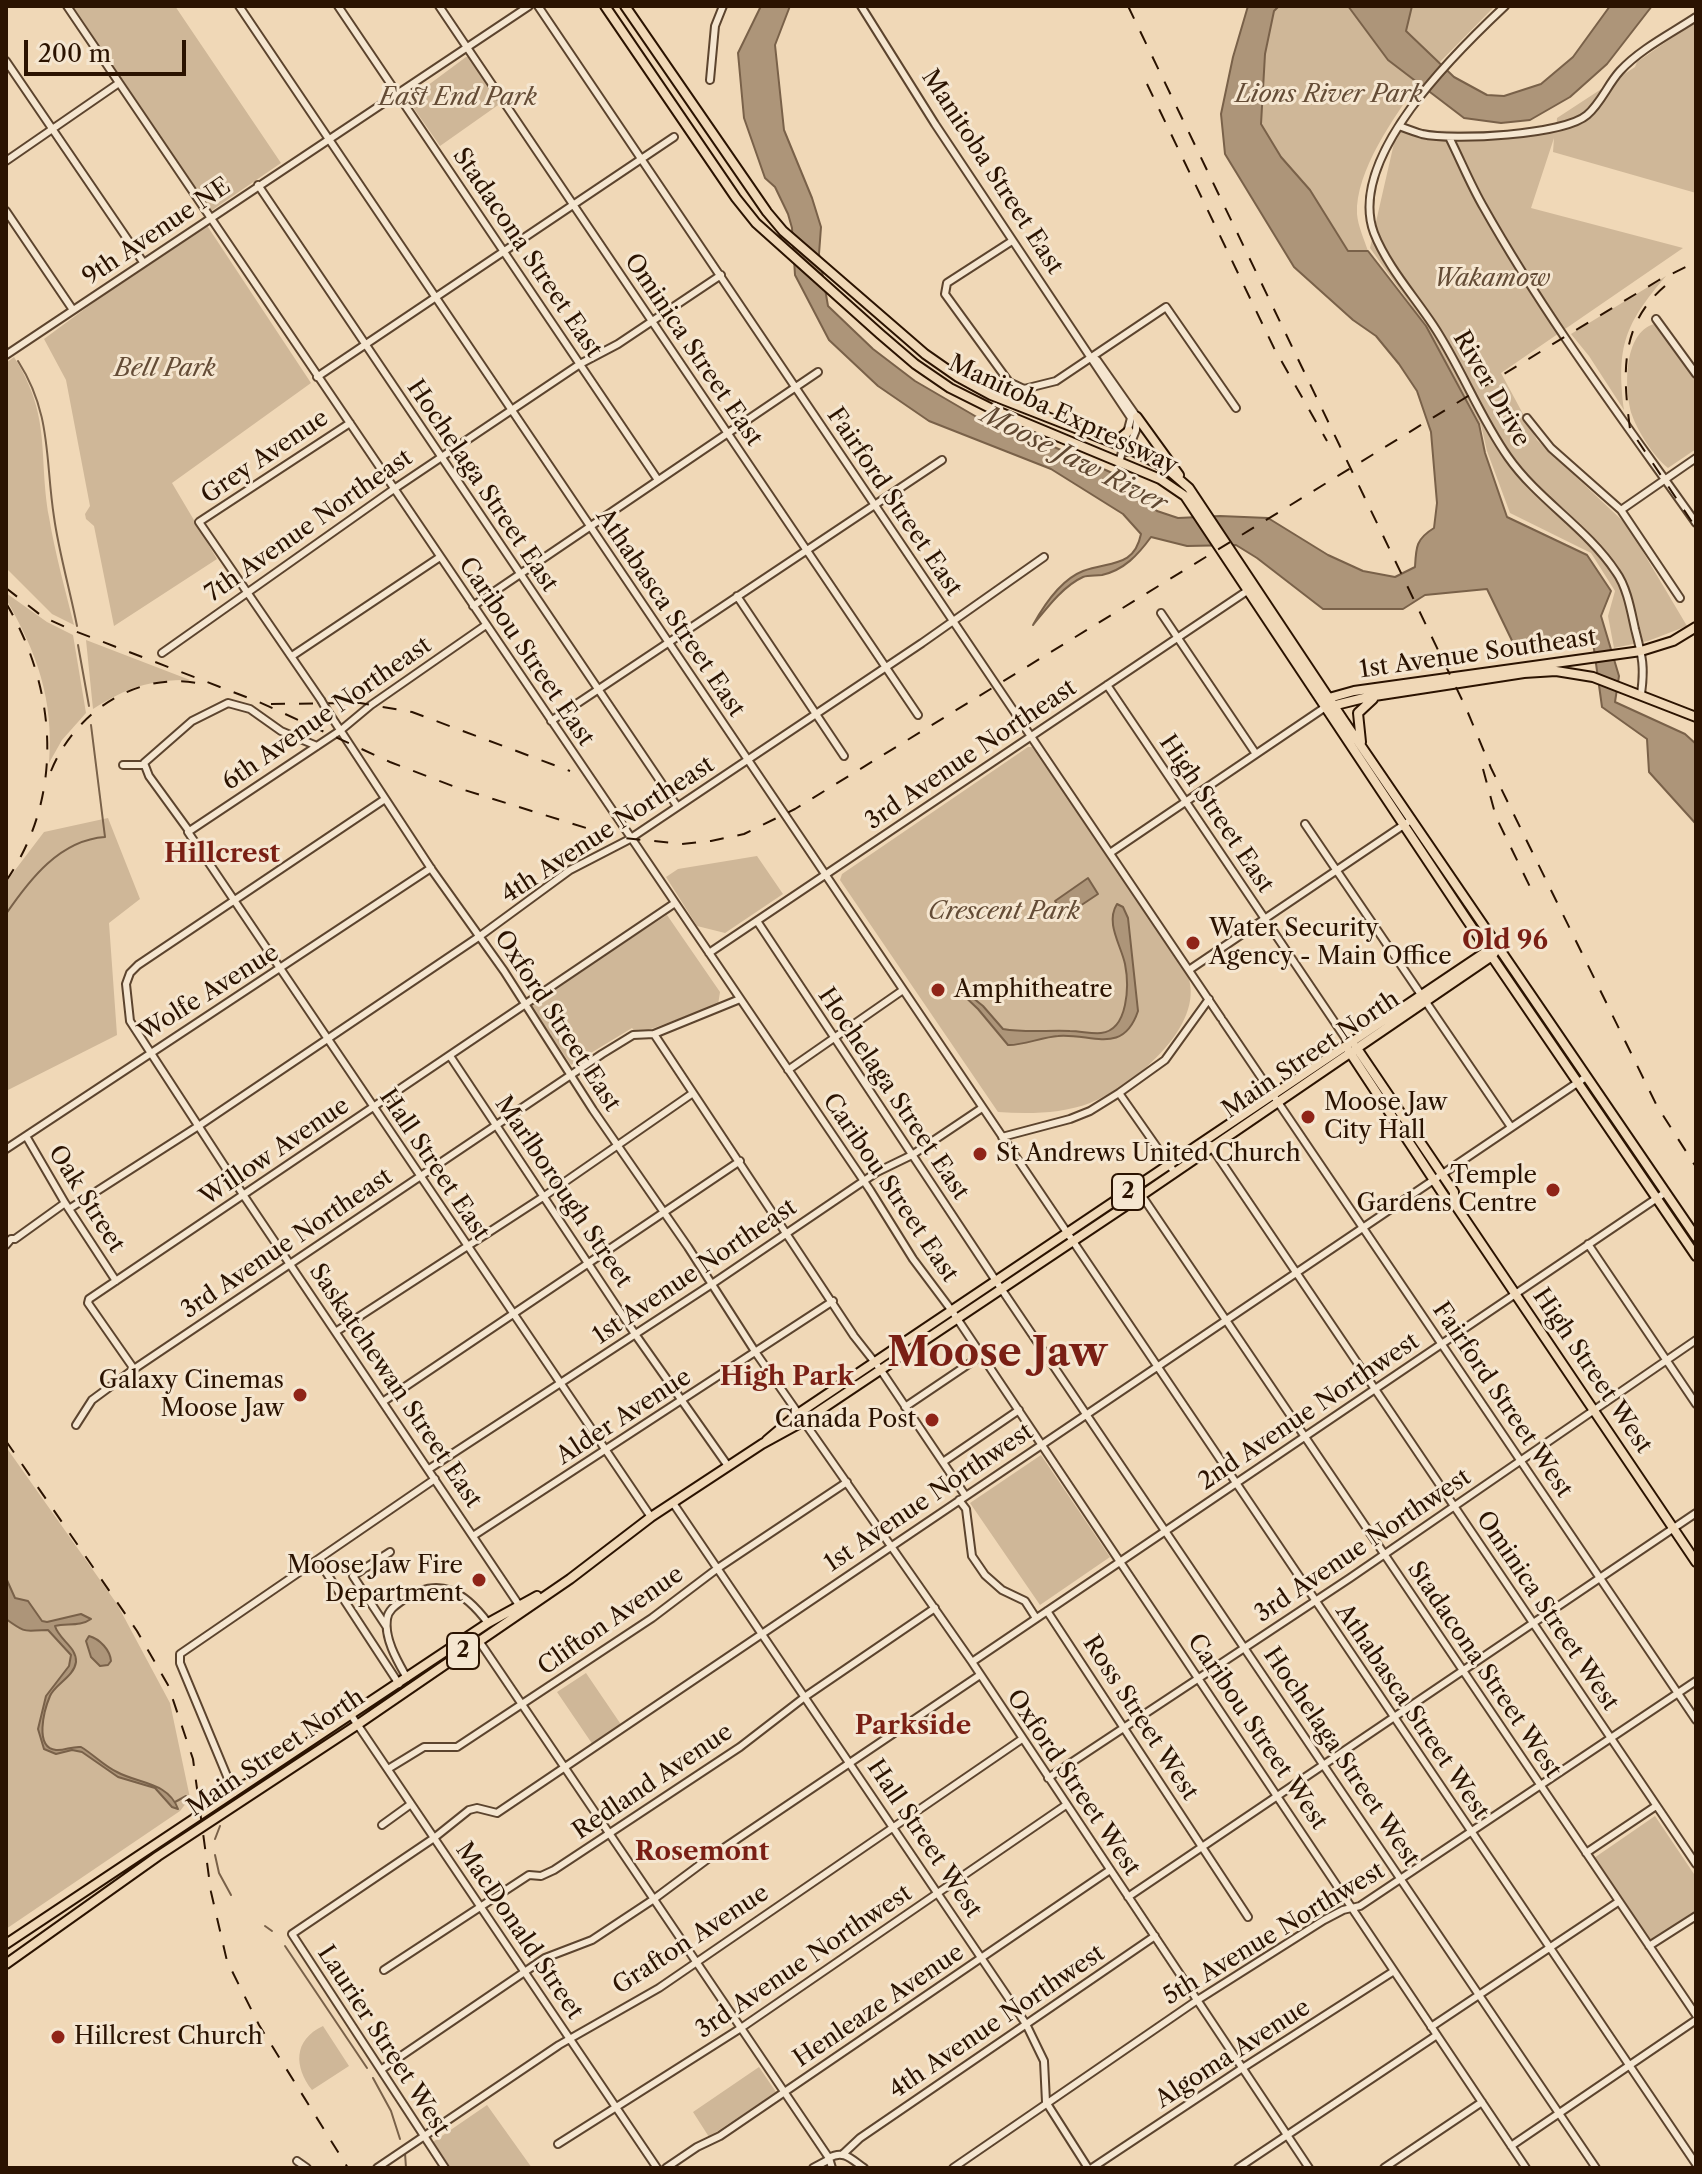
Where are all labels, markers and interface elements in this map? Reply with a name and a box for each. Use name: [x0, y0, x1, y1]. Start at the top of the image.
scale bar: [28, 24, 190, 74]
text: 200 m: [38, 39, 111, 68]
street label: Manitoba Street East: [915, 64, 1069, 280]
park label: Lions River Park: [1235, 81, 1423, 109]
park label: East End Park: [379, 84, 537, 112]
street label: Stadacona Street East: [446, 143, 608, 363]
street label: 9th Avenue NE: [78, 172, 236, 292]
street label: Ominica Street East: [618, 248, 768, 452]
park label: Wakamow: [1433, 265, 1551, 293]
street label: River Drive: [1446, 326, 1536, 452]
street label: Manitoba Expressway: [944, 349, 1182, 481]
park label: Bell Park: [114, 355, 216, 383]
street label: Hochelaga Street East: [400, 374, 564, 598]
water label: Moose Jaw River: [976, 400, 1172, 520]
street label: Fairford Street East: [820, 402, 968, 602]
street label: Grey Avenue: [196, 404, 334, 510]
street label: 7th Avenue Northeast: [200, 444, 418, 608]
street label: Athabasca Street East: [589, 503, 751, 723]
street label: Caribou Street East: [452, 552, 600, 752]
street label: 1st Avenue Southeast: [1358, 623, 1598, 685]
street label: 6th Avenue Northeast: [217, 631, 437, 797]
street label: 3rd Avenue Northeast: [860, 674, 1082, 836]
street label: High Street East: [1153, 730, 1279, 898]
street label: 4th Avenue Northeast: [496, 750, 720, 910]
district label: Hillcrest: [164, 838, 280, 870]
park label: Crescent Park: [928, 898, 1080, 926]
place label: Water Security Agency - Main Office: [1209, 915, 1452, 971]
street label: Oxford Street East: [488, 925, 626, 1117]
district label: Old 96: [1462, 925, 1548, 957]
marker: Water Security Agency - Main Office: [1184, 934, 1202, 952]
street label: Wolfe Avenue: [134, 939, 284, 1047]
place label: Amphitheatre: [954, 976, 1113, 1004]
marker: Amphitheatre: [929, 981, 947, 999]
street label: Hochelaga Street East: [811, 982, 975, 1206]
street label: Main Street North: [1217, 985, 1405, 1125]
street label: Hall Street East: [373, 1084, 495, 1246]
street label: Caribou Street East: [816, 1088, 964, 1288]
place label: Moose Jaw City Hall: [1324, 1089, 1447, 1145]
street label: Marlborough Street: [488, 1091, 638, 1293]
street label: Willow Avenue: [195, 1092, 355, 1212]
marker: Moose Jaw City Hall: [1299, 1108, 1317, 1126]
street label: Oak Street: [42, 1140, 130, 1258]
place label: St Andrews United Church: [996, 1140, 1301, 1168]
marker: St Andrews United Church: [971, 1145, 989, 1163]
place label: Temple Gardens Centre: [1357, 1162, 1537, 1218]
street label: 3rd Avenue Northeast: [176, 1163, 398, 1325]
road number: 2: [1112, 1174, 1144, 1210]
marker: Temple Gardens Centre: [1544, 1181, 1562, 1199]
street label: 1st Avenue Northeast: [588, 1193, 802, 1351]
street label: Saskatchewan Street East: [302, 1258, 488, 1514]
street label: High Street West: [1526, 1283, 1658, 1459]
street label: Fairford Street West: [1426, 1297, 1578, 1503]
street label: 2nd Avenue Northwest: [1193, 1327, 1425, 1497]
district label: Moose Jaw: [887, 1330, 1107, 1378]
district label: High Park: [720, 1361, 854, 1393]
street label: Alder Avenue: [551, 1363, 697, 1471]
place label: Galaxy Cinemas Moose Jaw: [99, 1367, 284, 1423]
marker: Galaxy Cinemas Moose Jaw: [291, 1386, 309, 1404]
place label: Canada Post: [775, 1406, 916, 1434]
marker: Canada Post: [923, 1411, 941, 1429]
street label: 1st Avenue Northwest: [819, 1417, 1039, 1579]
street label: 3rd Avenue Northwest: [1250, 1463, 1476, 1629]
street label: Ominica Street West: [1470, 1506, 1624, 1716]
place label: Moose Jaw Fire Department: [287, 1552, 463, 1608]
street label: Stadacona Street West: [1401, 1556, 1567, 1784]
street label: Clifton Avenue: [533, 1560, 689, 1682]
marker: Moose Jaw Fire Department: [470, 1571, 488, 1589]
street label: Athabasca Street West: [1329, 1599, 1495, 1825]
street label: Caribou Street West: [1181, 1629, 1333, 1835]
street label: Ross Street West: [1076, 1630, 1204, 1806]
road number: 2: [447, 1633, 479, 1669]
street label: Hochelaga Street West: [1257, 1642, 1425, 1872]
street label: Main Street North: [182, 1683, 370, 1823]
street label: Oxford Street West: [1000, 1684, 1146, 1882]
district label: Parkside: [855, 1710, 971, 1742]
street label: Redland Avenue: [568, 1718, 738, 1846]
street label: Hall Street West: [860, 1754, 988, 1924]
district label: Rosemont: [635, 1836, 769, 1868]
street label: MacDonald Street: [449, 1837, 589, 2025]
street label: 5th Avenue Northwest: [1158, 1857, 1390, 2011]
street label: Grafton Avenue: [608, 1879, 774, 2001]
street label: 3rd Avenue Northwest: [691, 1879, 917, 2045]
street label: Henleaze Avenue: [788, 1938, 970, 2074]
street label: 4th Avenue Northwest: [884, 1939, 1110, 2105]
street label: Laurier Street West: [311, 1940, 455, 2142]
street label: Algoma Avenue: [1150, 1993, 1316, 2115]
place label: Hillcrest Church: [74, 2023, 263, 2051]
marker: Hillcrest Church: [49, 2028, 67, 2046]

